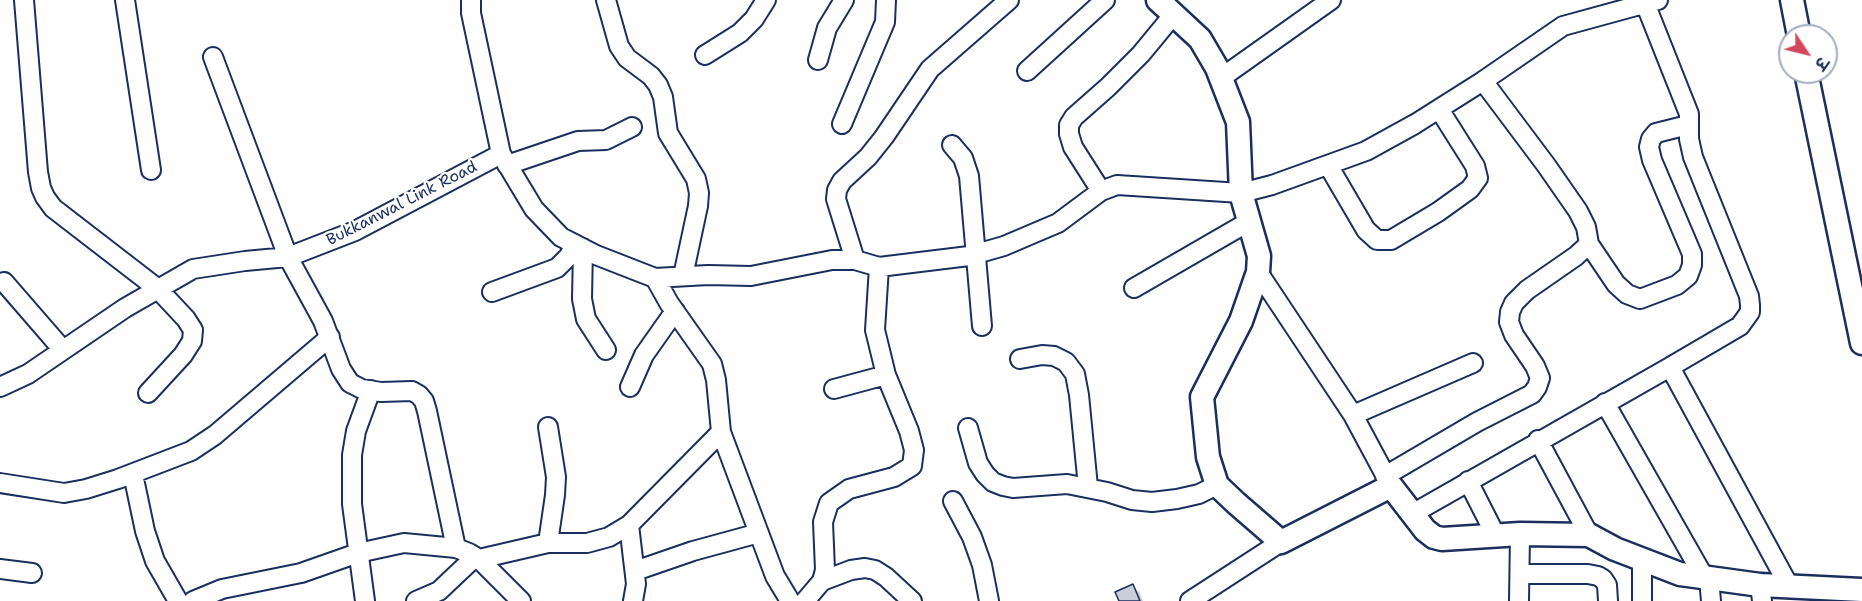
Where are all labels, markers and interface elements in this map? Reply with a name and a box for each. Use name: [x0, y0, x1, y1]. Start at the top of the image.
north arrow: [1778, 24, 1838, 84]
text: उ: [1810, 53, 1833, 74]
street label: Bukkanwal Link Road: [323, 158, 481, 250]

